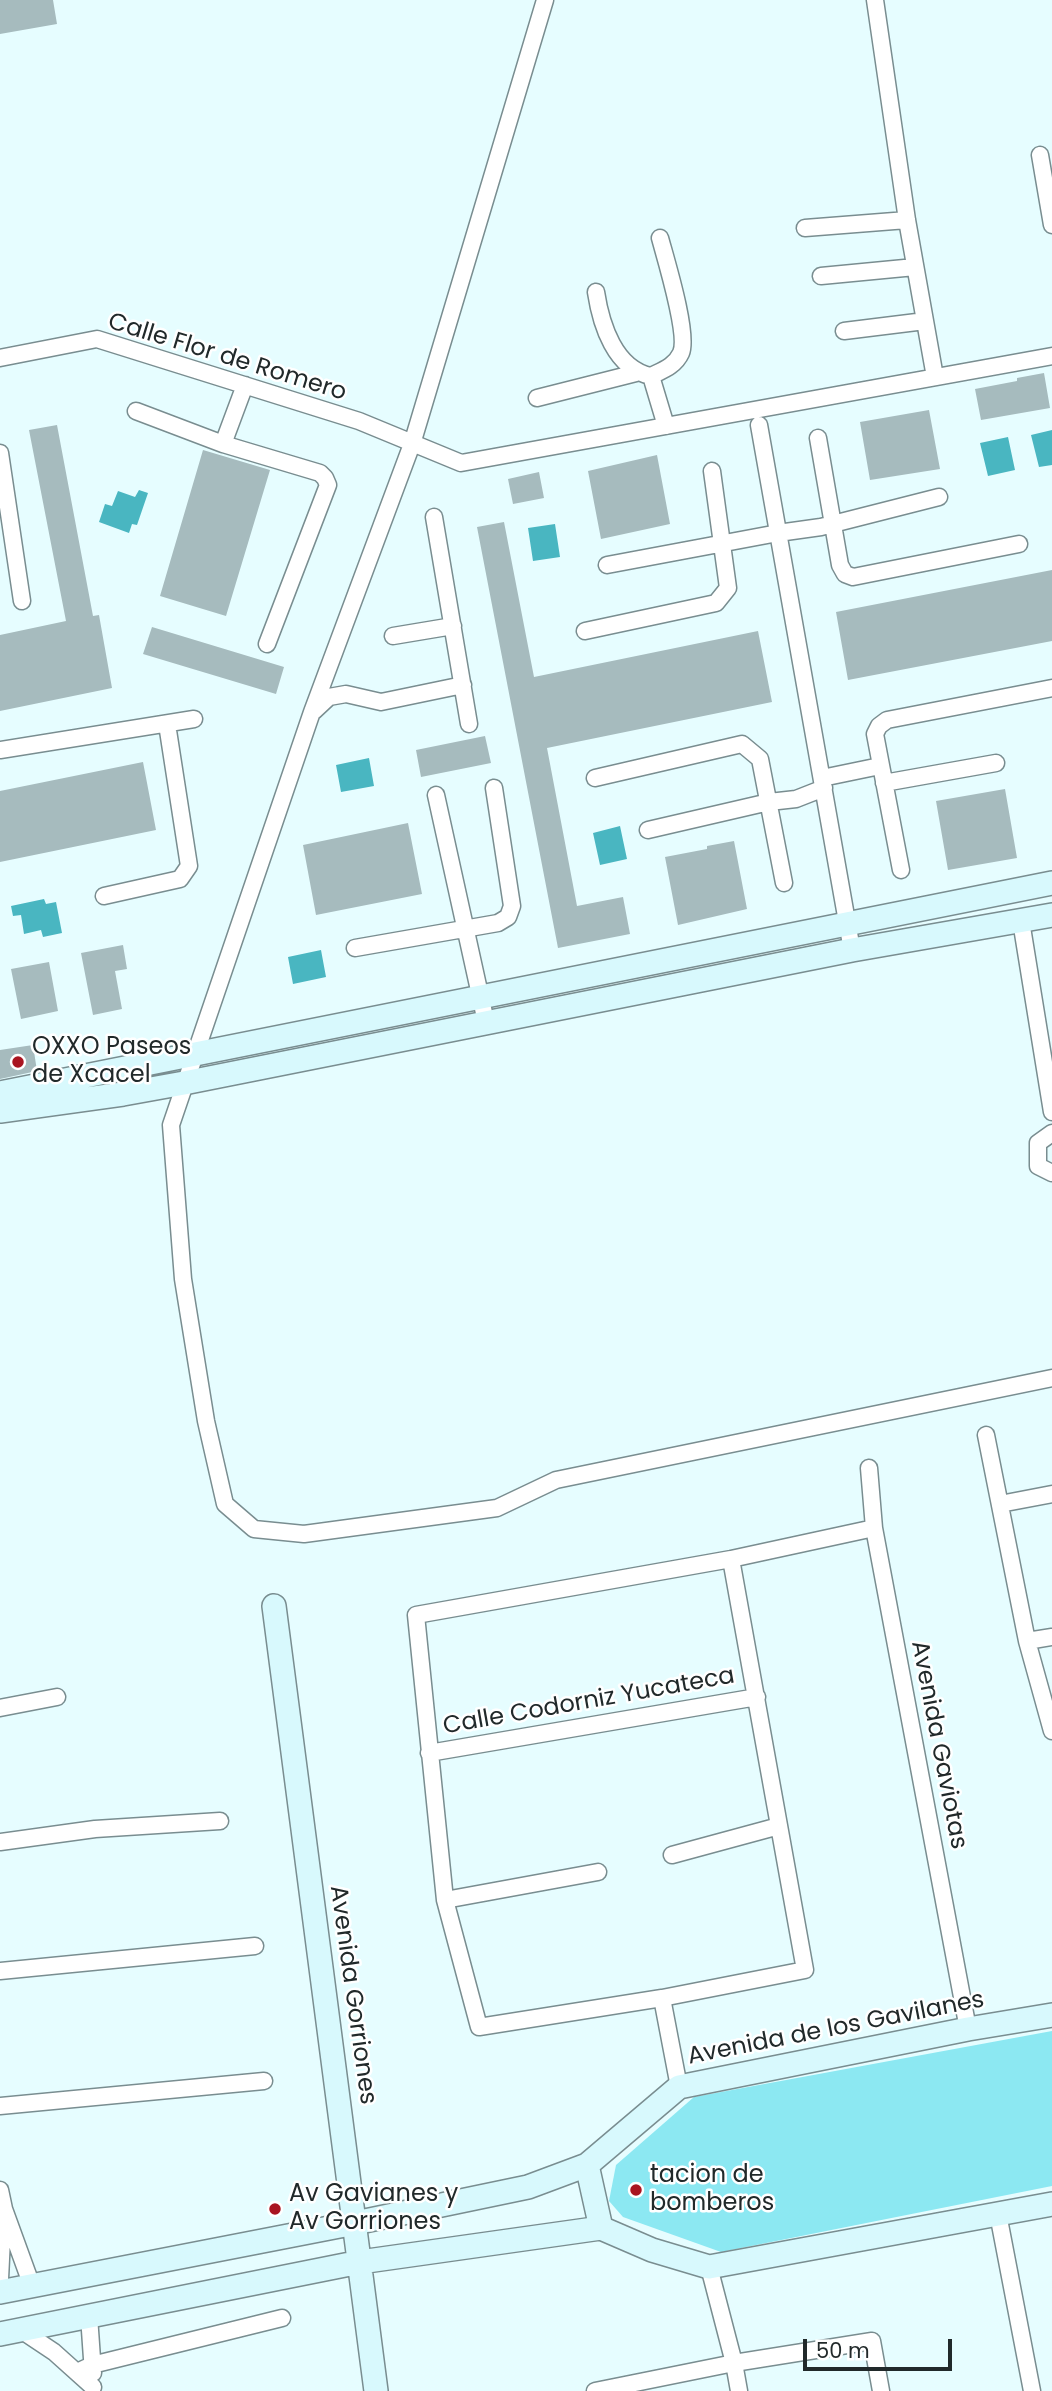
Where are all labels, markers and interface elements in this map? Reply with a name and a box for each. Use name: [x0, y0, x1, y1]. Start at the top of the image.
street label: Calle Flor de Romero: [104, 308, 350, 408]
place label: OXXO Paseos de Xcacel: [32, 1034, 191, 1090]
marker: OXXO Paseos de Xcacel: [10, 1054, 26, 1070]
street label: Avenida Gaviotas: [904, 1638, 972, 1852]
street label: Calle Codorniz Yucateca: [441, 1662, 737, 1742]
street label: Avenida Gorriones: [322, 1884, 382, 2106]
street label: Avenida de los Gavilanes: [685, 1986, 987, 2072]
place label: tacion de bomberos: [650, 2162, 774, 2218]
place label: Av Gavianes y Av Gorriones: [289, 2181, 458, 2237]
marker: tacion de bomberos: [628, 2182, 644, 2198]
marker: Av Gavianes y Av Gorriones: [267, 2201, 283, 2217]
scale bar: [807, 2324, 956, 2368]
text: 50 m: [816, 2336, 870, 2365]

